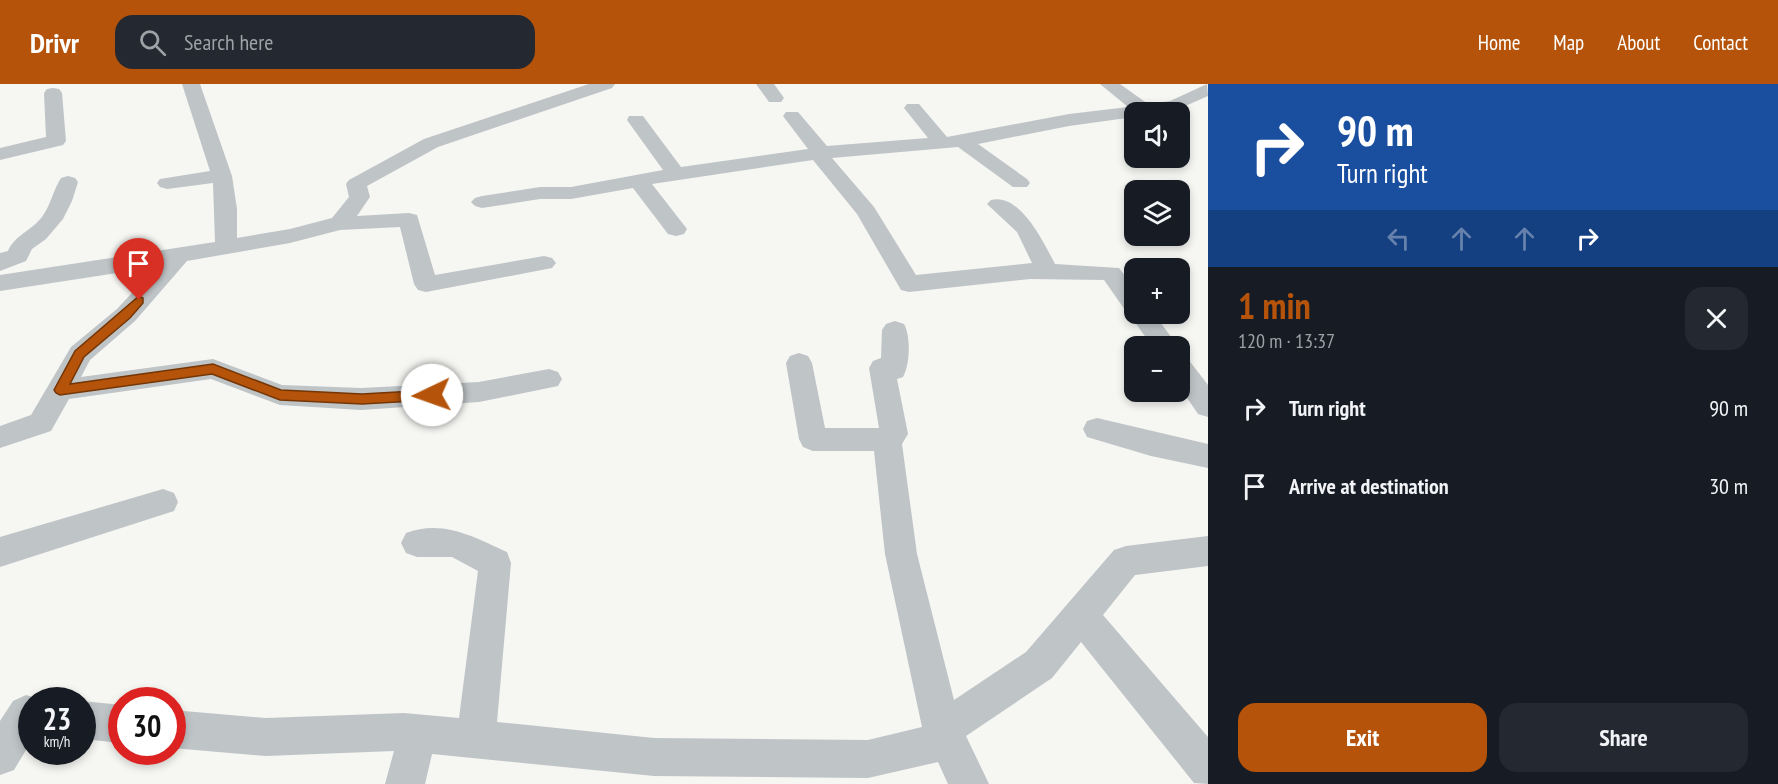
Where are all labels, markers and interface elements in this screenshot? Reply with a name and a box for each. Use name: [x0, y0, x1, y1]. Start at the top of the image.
search box: [115, 15, 535, 69]
text: Drivr: [30, 24, 79, 61]
icon: search: [136, 26, 169, 59]
text: Search here: [184, 28, 273, 56]
text: Home: [1478, 29, 1520, 56]
text: Map: [1553, 29, 1584, 56]
text: About: [1617, 29, 1660, 56]
text: Contact: [1693, 29, 1748, 56]
map controls: [1124, 102, 1190, 402]
button: sound: [1124, 102, 1190, 168]
text: 90 m: [1337, 103, 1414, 158]
icon: right: [1238, 108, 1316, 186]
text: Turn right: [1337, 156, 1428, 190]
button: layers: [1124, 180, 1190, 246]
icon: left: [1382, 222, 1415, 255]
icon: ahead: [1445, 222, 1478, 255]
icon: ahead: [1508, 222, 1541, 255]
icon: right: [1571, 222, 1604, 255]
pin: [113, 238, 164, 300]
icon: arrive: [122, 247, 155, 280]
button: +: [1124, 258, 1190, 324]
text: 1 min: [1238, 282, 1311, 329]
button: close: [1685, 287, 1748, 350]
text: 120 m · 13:37: [1238, 328, 1335, 354]
button: −: [1124, 336, 1190, 402]
position arrow: [400, 363, 464, 427]
icon: right: [1238, 392, 1271, 425]
text: Turn right: [1289, 394, 1366, 422]
text: 90 m: [1709, 394, 1748, 422]
icon: arrive: [1238, 470, 1271, 503]
text: Arrive at destination: [1289, 472, 1449, 500]
text: 30 m: [1709, 472, 1748, 500]
speed limit sign: 30: [108, 687, 186, 765]
text: 23: [43, 699, 71, 738]
button: Exit: [1238, 703, 1487, 772]
button: Share: [1499, 703, 1748, 772]
text: km/h: [44, 732, 70, 751]

